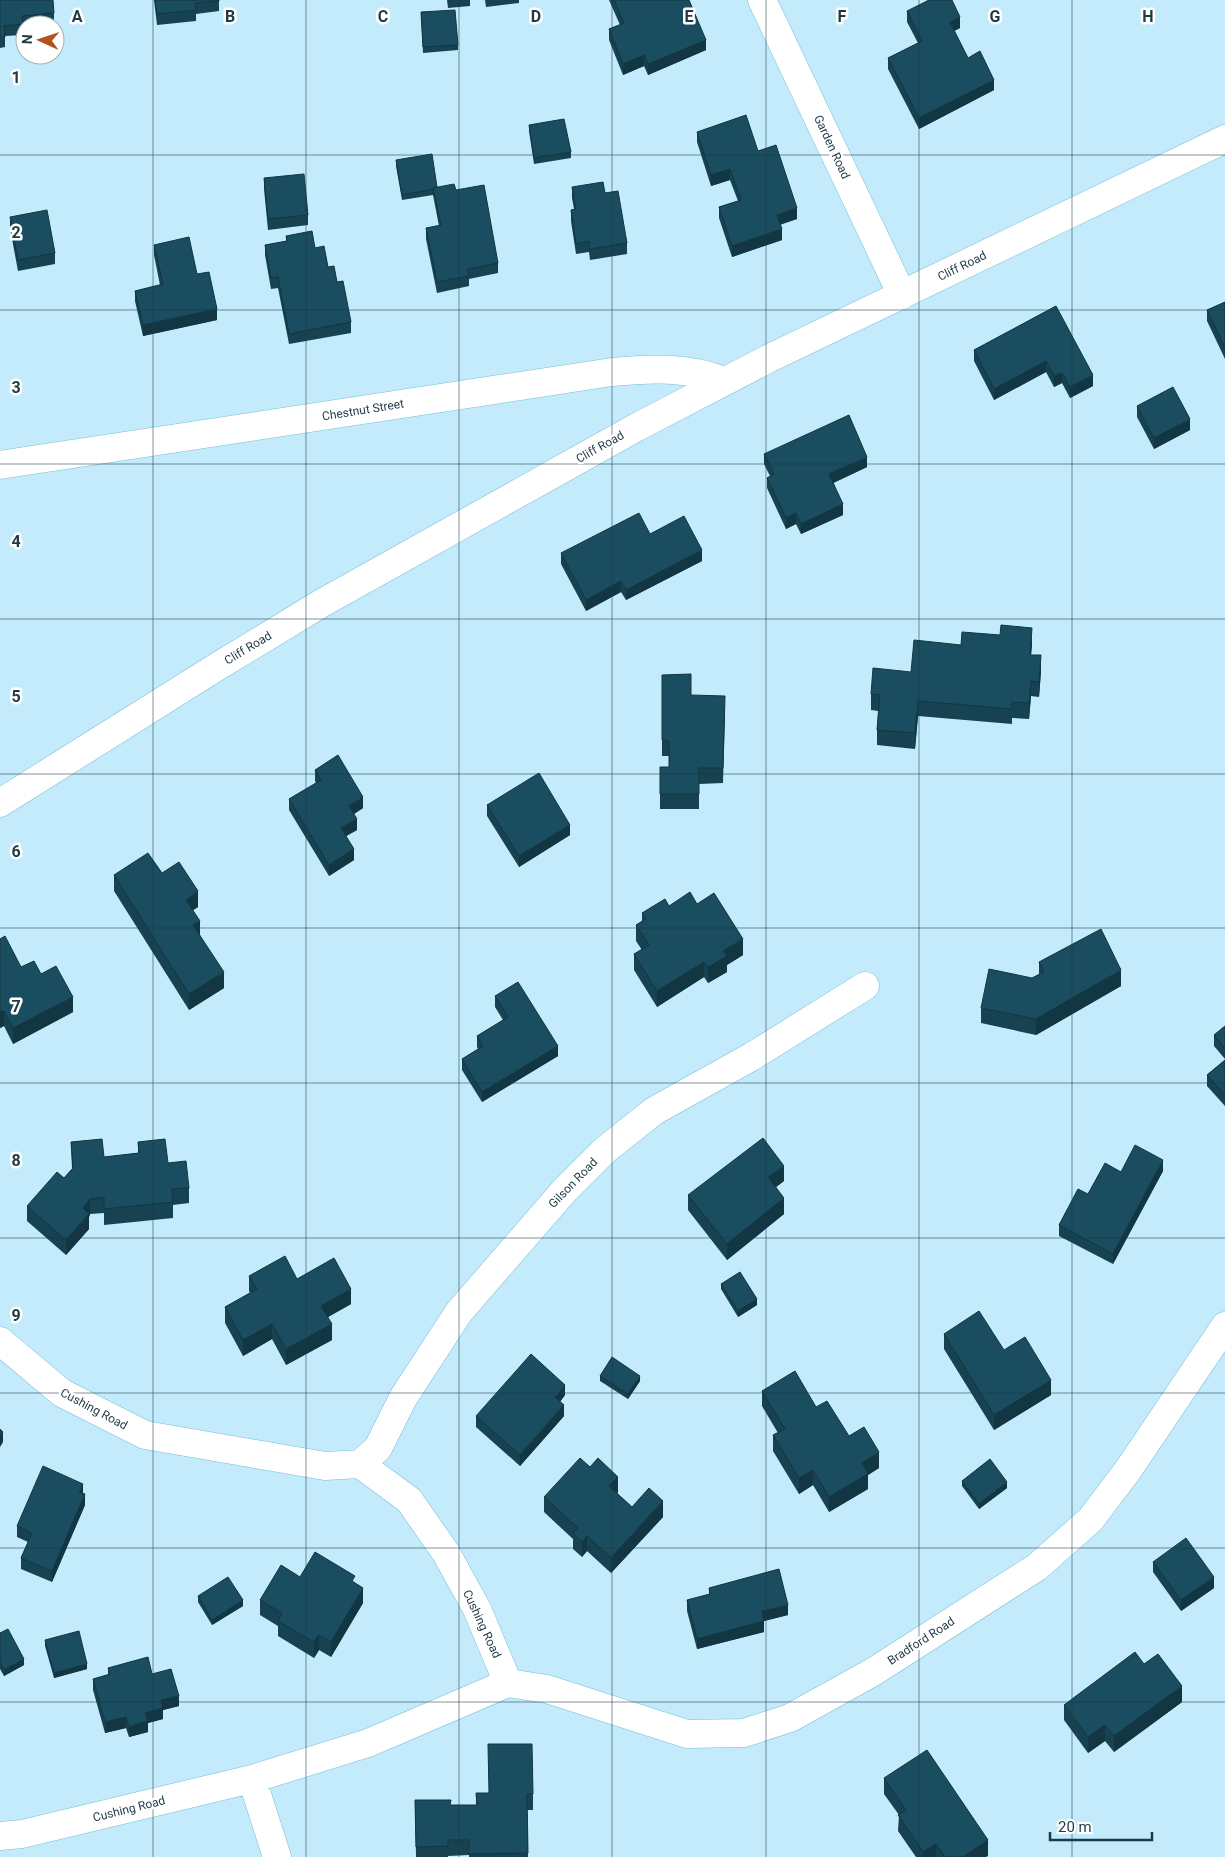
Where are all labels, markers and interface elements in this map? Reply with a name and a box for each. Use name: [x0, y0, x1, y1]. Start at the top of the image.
text: A: [72, 7, 83, 26]
text: B: [225, 7, 235, 26]
text: C: [378, 7, 388, 26]
text: D: [531, 7, 541, 26]
text: E: [685, 7, 694, 26]
text: F: [838, 7, 847, 26]
text: G: [990, 7, 1001, 26]
text: H: [1142, 7, 1154, 26]
north arrow: [15, 15, 65, 65]
text: N: [19, 34, 35, 45]
text: 1: [11, 68, 21, 87]
street label: Garden Road: [811, 113, 853, 181]
text: 2: [11, 223, 21, 242]
street label: Cliff Road: [935, 248, 989, 284]
text: 3: [11, 378, 21, 397]
street label: Chestnut Street: [321, 397, 405, 423]
street label: Cliff Road: [574, 428, 626, 466]
text: 4: [11, 532, 21, 551]
street label: Cliff Road: [222, 628, 274, 668]
text: 5: [11, 687, 21, 706]
text: 6: [11, 842, 21, 861]
text: 7: [11, 997, 21, 1016]
text: 8: [11, 1151, 21, 1170]
street label: Gilson Road: [546, 1155, 600, 1211]
text: 9: [11, 1306, 21, 1325]
street label: Cushing Road: [58, 1385, 130, 1433]
street label: Cushing Road: [460, 1587, 504, 1661]
street label: Bradford Road: [885, 1614, 957, 1668]
street label: Cushing Road: [91, 1793, 167, 1825]
scale bar: [1050, 1810, 1152, 1842]
text: 20 m: [1058, 1818, 1092, 1836]

